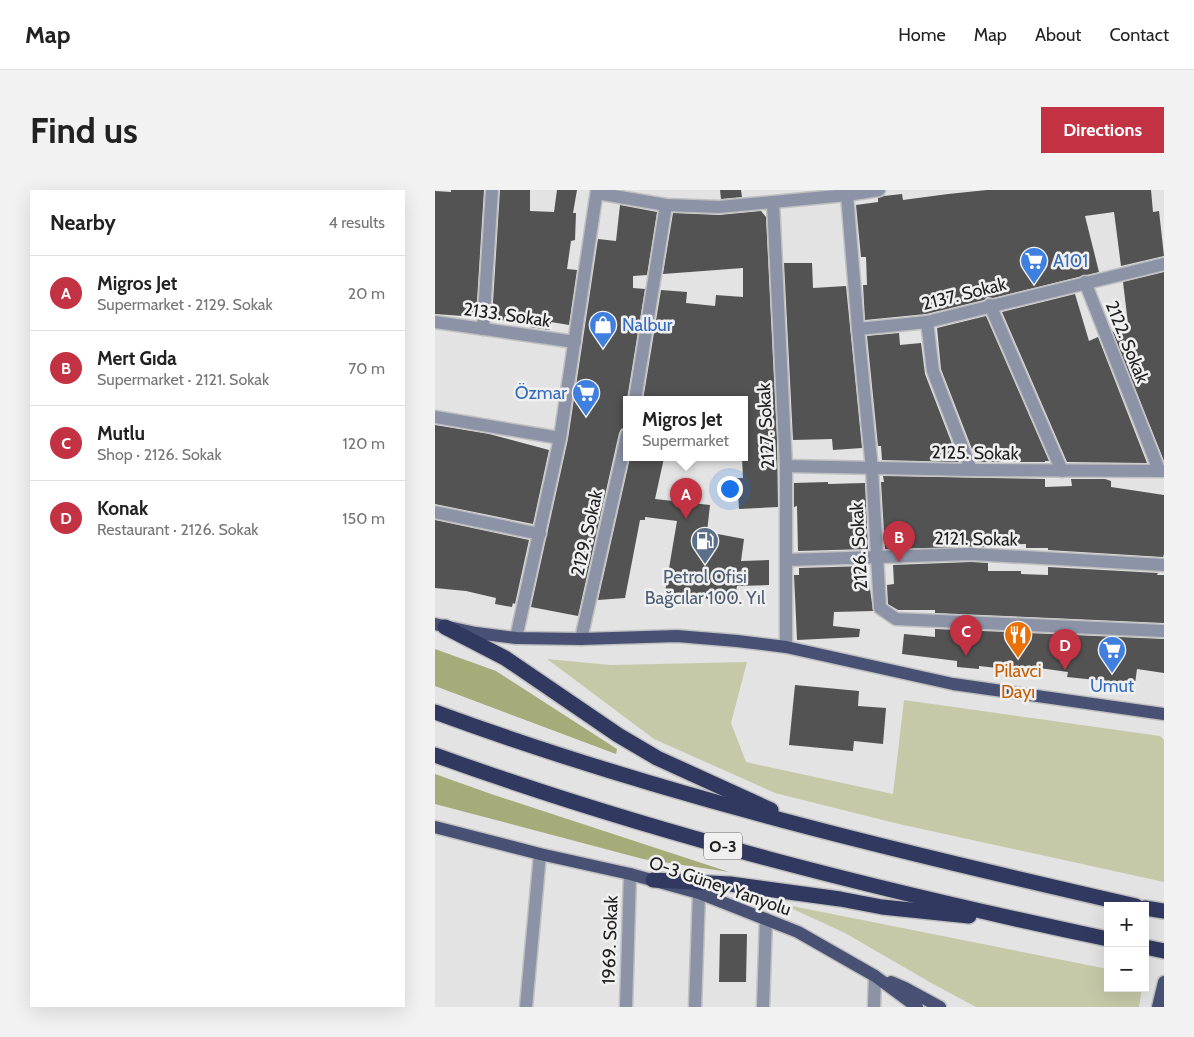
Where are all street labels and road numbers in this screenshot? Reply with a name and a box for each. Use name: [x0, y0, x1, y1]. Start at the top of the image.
street label: 2137. Sokak: [919, 273, 1009, 315]
street label: 2133. Sokak: [462, 298, 553, 332]
street label: 2122. Sokak: [1100, 298, 1154, 387]
street label: 2127. Sokak: [753, 382, 779, 470]
street label: 2125. Sokak: [931, 441, 1020, 465]
street label: 2129. Sokak: [566, 487, 608, 578]
street label: 2126. Sokak: [846, 501, 872, 590]
street label: 2121. Sokak: [934, 527, 1019, 551]
road number: O-3: [704, 832, 742, 859]
street label: O-3 Güney Yanyolu: [646, 851, 794, 921]
street label: 1969. Sokak: [597, 894, 623, 985]

